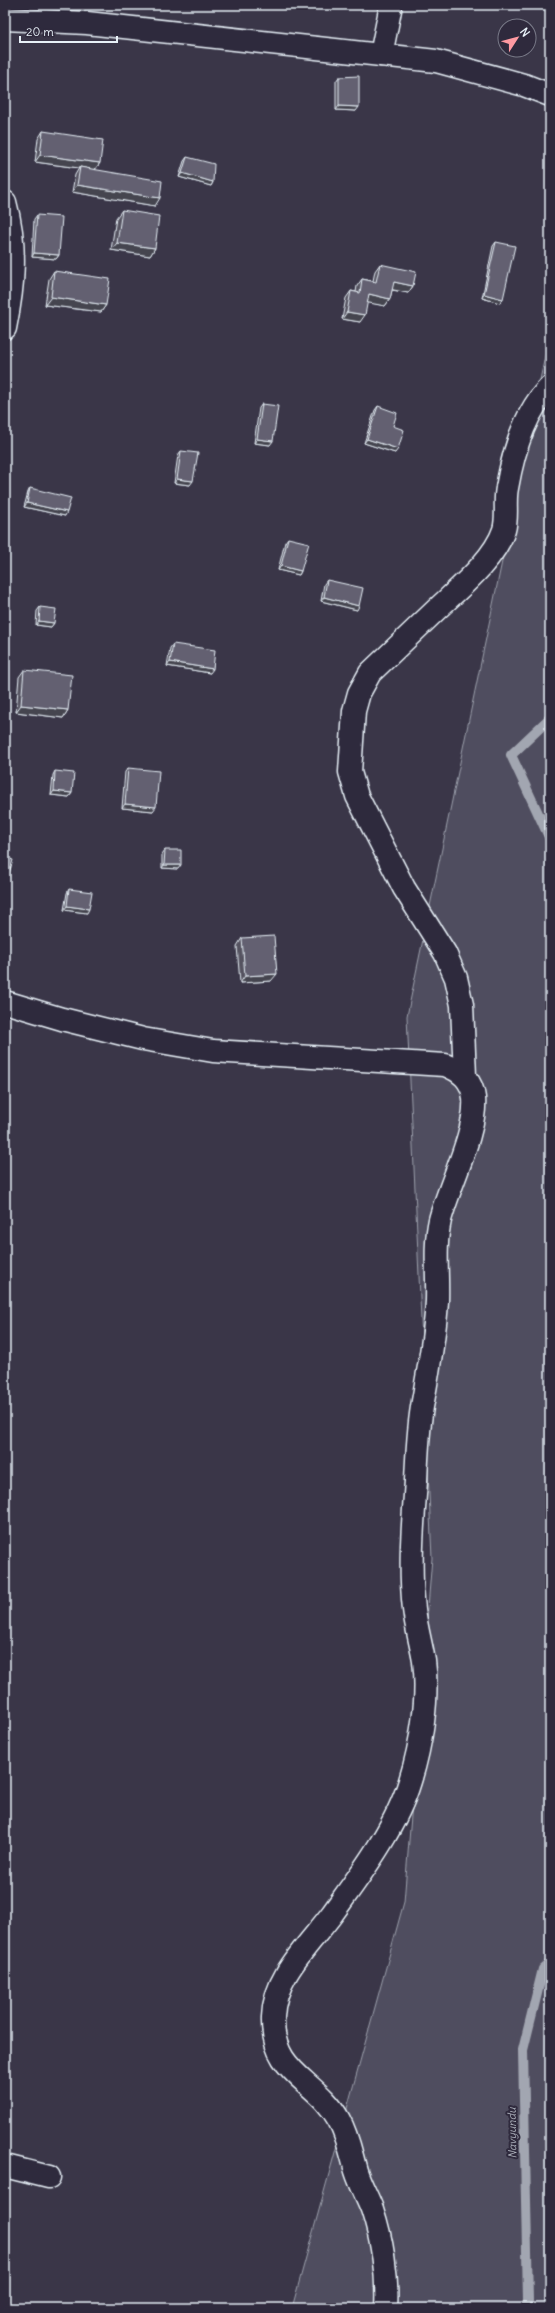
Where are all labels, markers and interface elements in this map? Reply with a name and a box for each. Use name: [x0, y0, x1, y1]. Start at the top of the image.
scale bar: [20, 18, 117, 44]
north arrow: [497, 18, 537, 58]
text: 20 m: [26, 24, 54, 39]
text: N: [517, 25, 533, 39]
water label: Navyundu: [505, 2107, 519, 2159]

